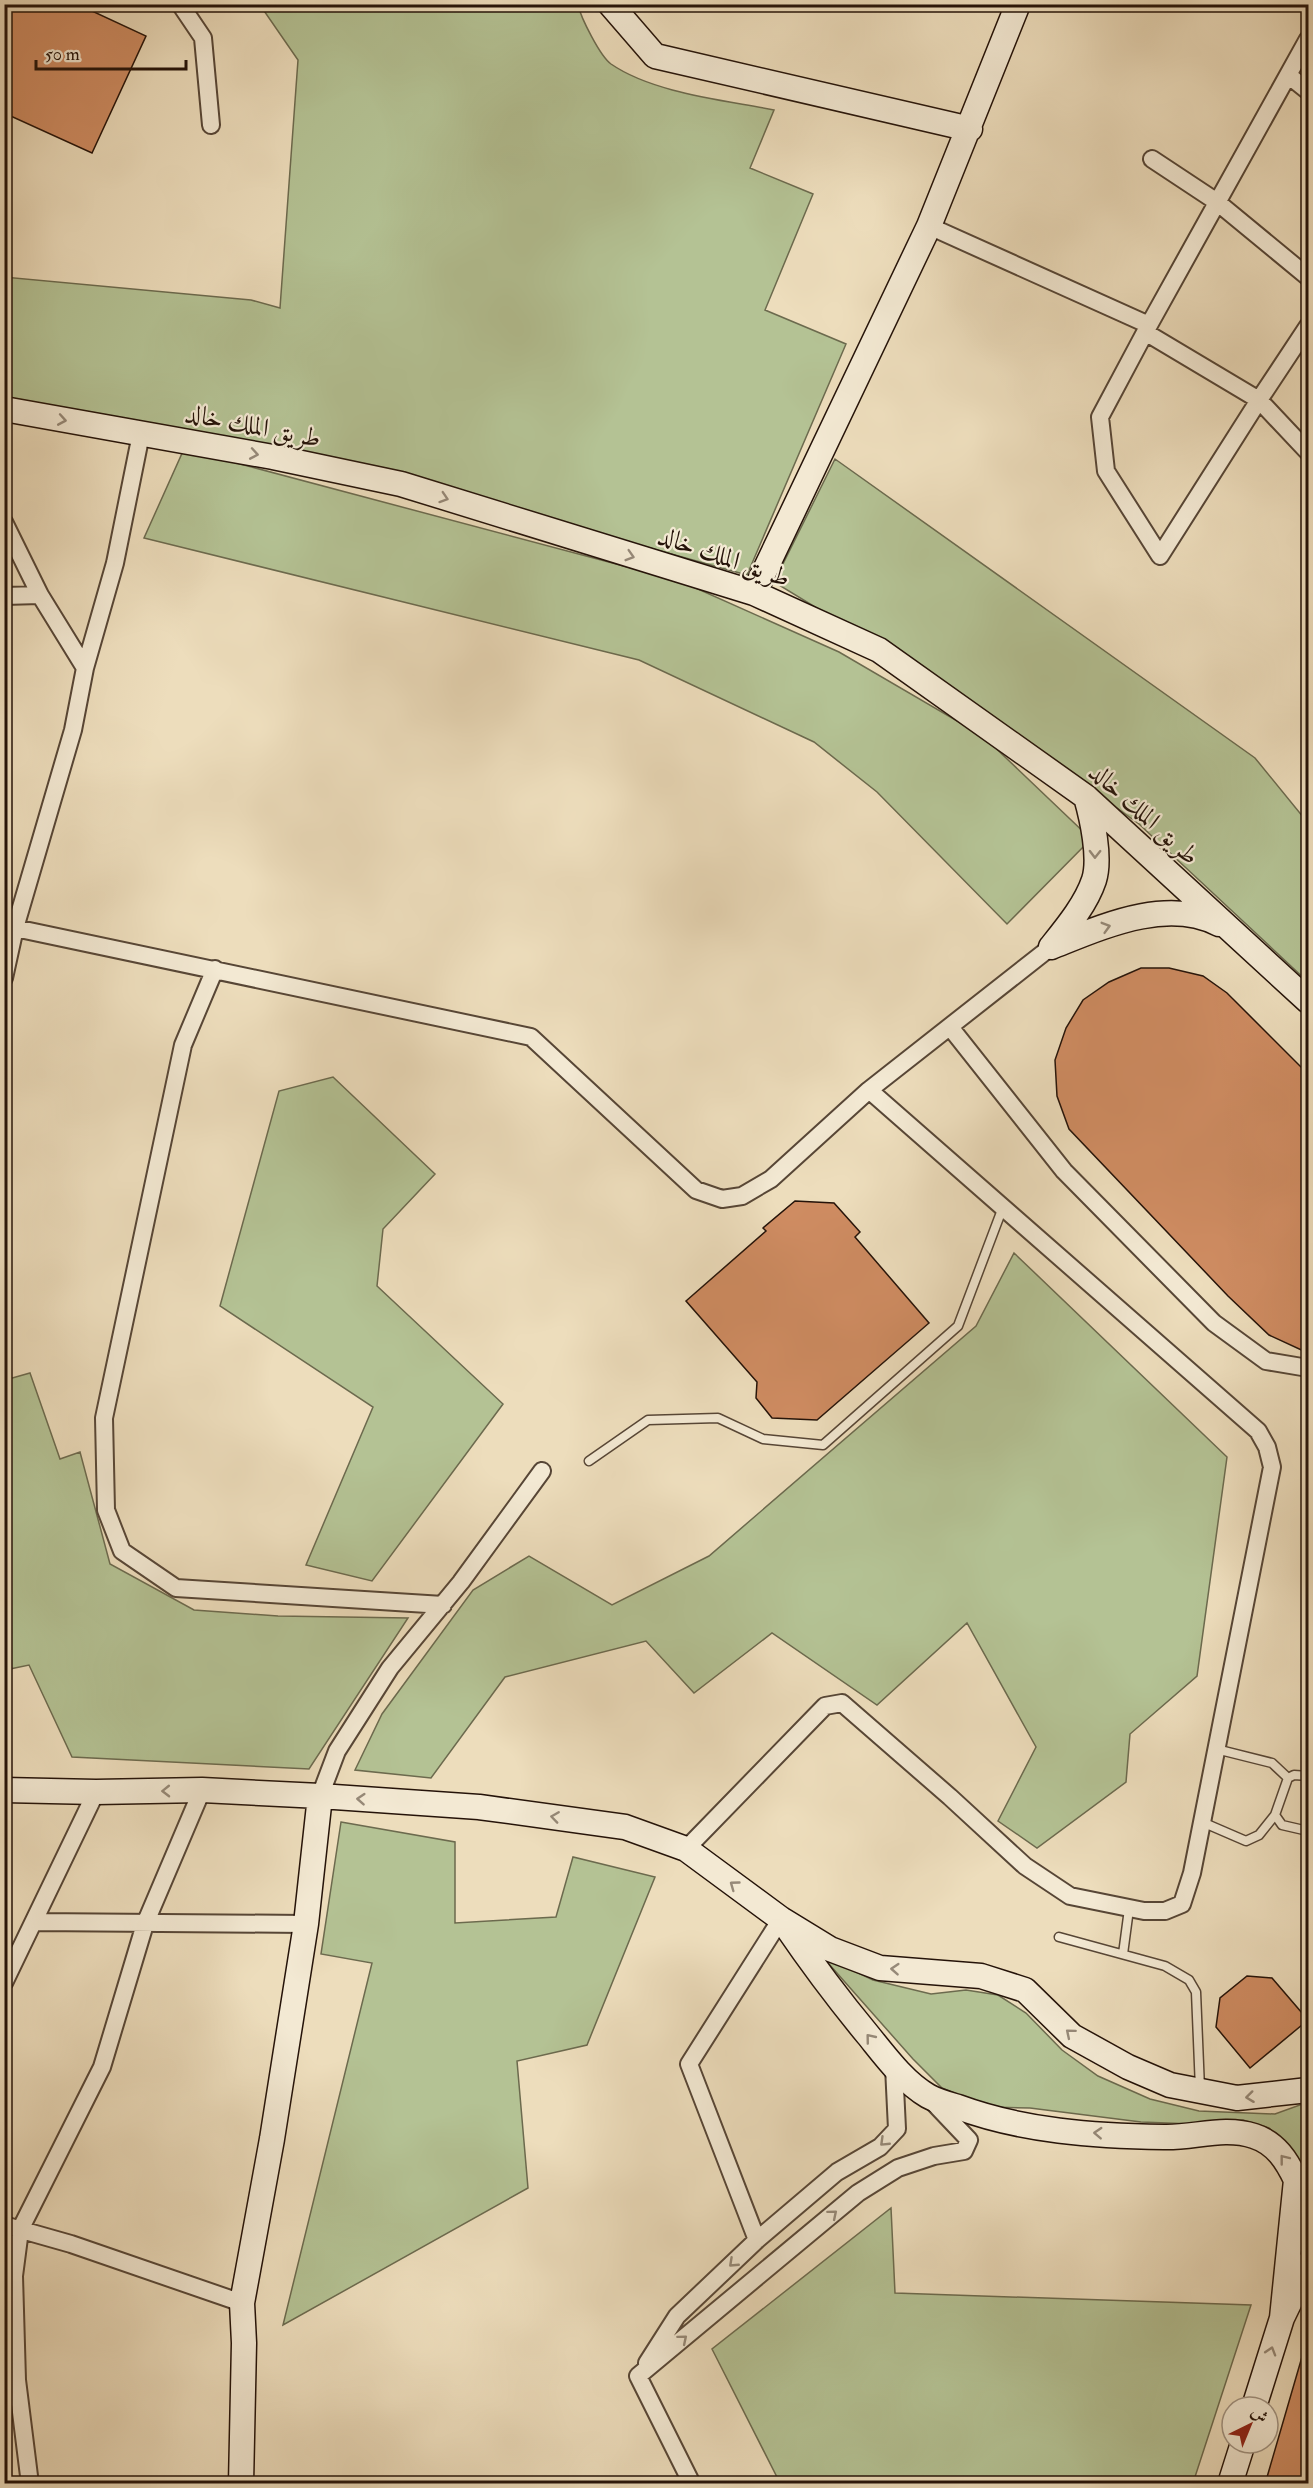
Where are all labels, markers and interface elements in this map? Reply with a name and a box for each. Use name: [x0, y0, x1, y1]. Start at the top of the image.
scale bar: [36, 33, 186, 71]
text: 50 m: [45, 43, 80, 66]
street label: طريق الملك خالد: [182, 397, 324, 455]
one-way arrow: [57, 413, 67, 426]
one-way arrow: [249, 447, 259, 459]
one-way arrow: [438, 491, 449, 503]
street label: طريق الملك خالد: [654, 519, 794, 595]
one-way arrow: [624, 549, 635, 561]
street label: طريق الملك خالد: [1082, 756, 1206, 872]
one-way arrow: [1089, 849, 1101, 858]
one-way arrow: [1100, 922, 1111, 934]
one-way arrow: [162, 1785, 171, 1797]
one-way arrow: [357, 1793, 366, 1806]
one-way arrow: [551, 1812, 560, 1824]
one-way arrow: [730, 1881, 741, 1892]
one-way arrow: [891, 1963, 900, 1976]
one-way arrow: [1066, 2029, 1077, 2040]
one-way arrow: [867, 2034, 878, 2045]
one-way arrow: [1246, 2090, 1255, 2103]
one-way arrow: [1094, 2127, 1103, 2140]
one-way arrow: [881, 2134, 892, 2145]
one-way arrow: [1280, 2155, 1291, 2166]
one-way arrow: [826, 2210, 837, 2221]
one-way arrow: [729, 2256, 739, 2267]
one-way arrow: [676, 2335, 687, 2346]
one-way arrow: [1264, 2346, 1277, 2357]
north arrow: [1220, 2395, 1280, 2455]
text: ش: [1247, 2402, 1272, 2427]

